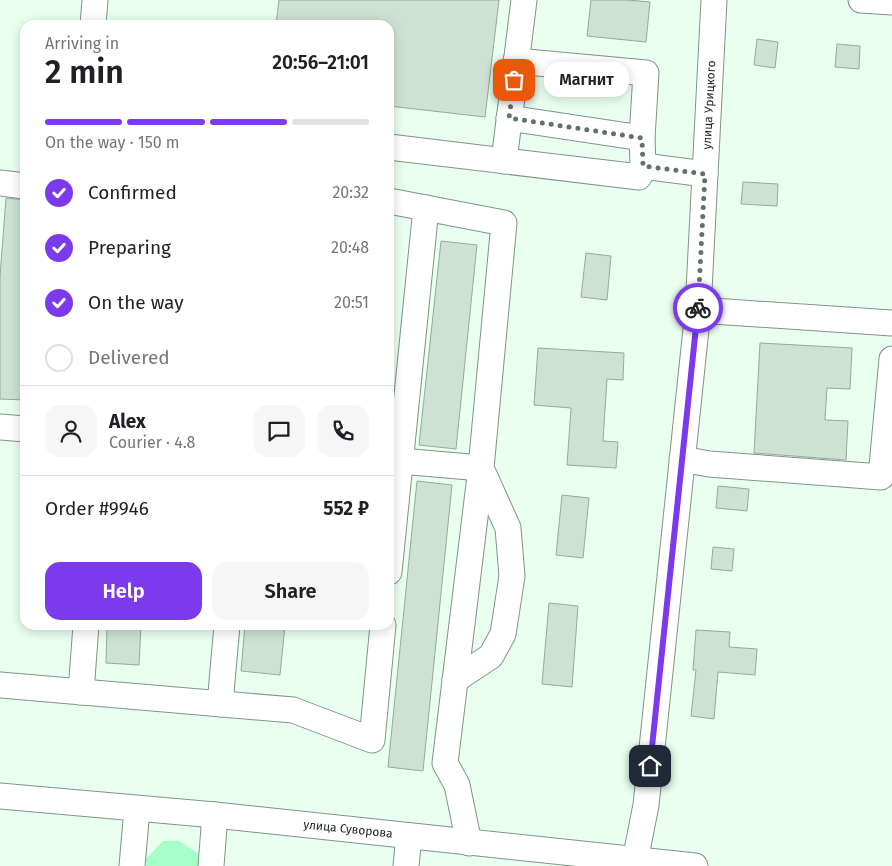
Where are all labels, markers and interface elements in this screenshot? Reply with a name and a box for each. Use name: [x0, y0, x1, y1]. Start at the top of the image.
text: Arriving in: [45, 34, 119, 53]
text: 20:56–21:01: [272, 51, 369, 74]
text: 2 min: [45, 53, 124, 91]
pin: [493, 59, 535, 101]
street label: улица Урицкого: [700, 60, 718, 150]
callout: Магнит: [544, 62, 629, 98]
icon: bag: [500, 66, 528, 94]
text: Магнит: [559, 70, 614, 89]
text: On the way · 150 m: [45, 133, 180, 152]
icon: check: [45, 179, 73, 207]
text: Confirmed: [88, 181, 177, 204]
text: 20:32: [332, 183, 369, 202]
icon: check: [45, 234, 73, 262]
text: Preparing: [88, 236, 171, 259]
text: 20:48: [331, 238, 369, 257]
courier: [673, 283, 723, 333]
icon: check: [45, 289, 73, 317]
text: On the way: [88, 291, 184, 314]
text: 20:51: [334, 293, 369, 312]
icon: bike: [684, 294, 712, 322]
text: Delivered: [88, 346, 170, 369]
button: person: [45, 405, 97, 457]
button: chat: [253, 405, 305, 457]
button: phone: [317, 405, 369, 457]
text: Alex: [109, 410, 146, 433]
text: Courier · 4.8: [109, 433, 195, 452]
text: Order #9946: [45, 497, 149, 520]
text: 552 ₽: [323, 497, 369, 520]
button: Help: [45, 562, 202, 620]
button: Share: [212, 562, 369, 620]
pin: [629, 745, 671, 787]
icon: home: [636, 752, 664, 780]
street label: улица Суворова: [303, 817, 393, 841]

